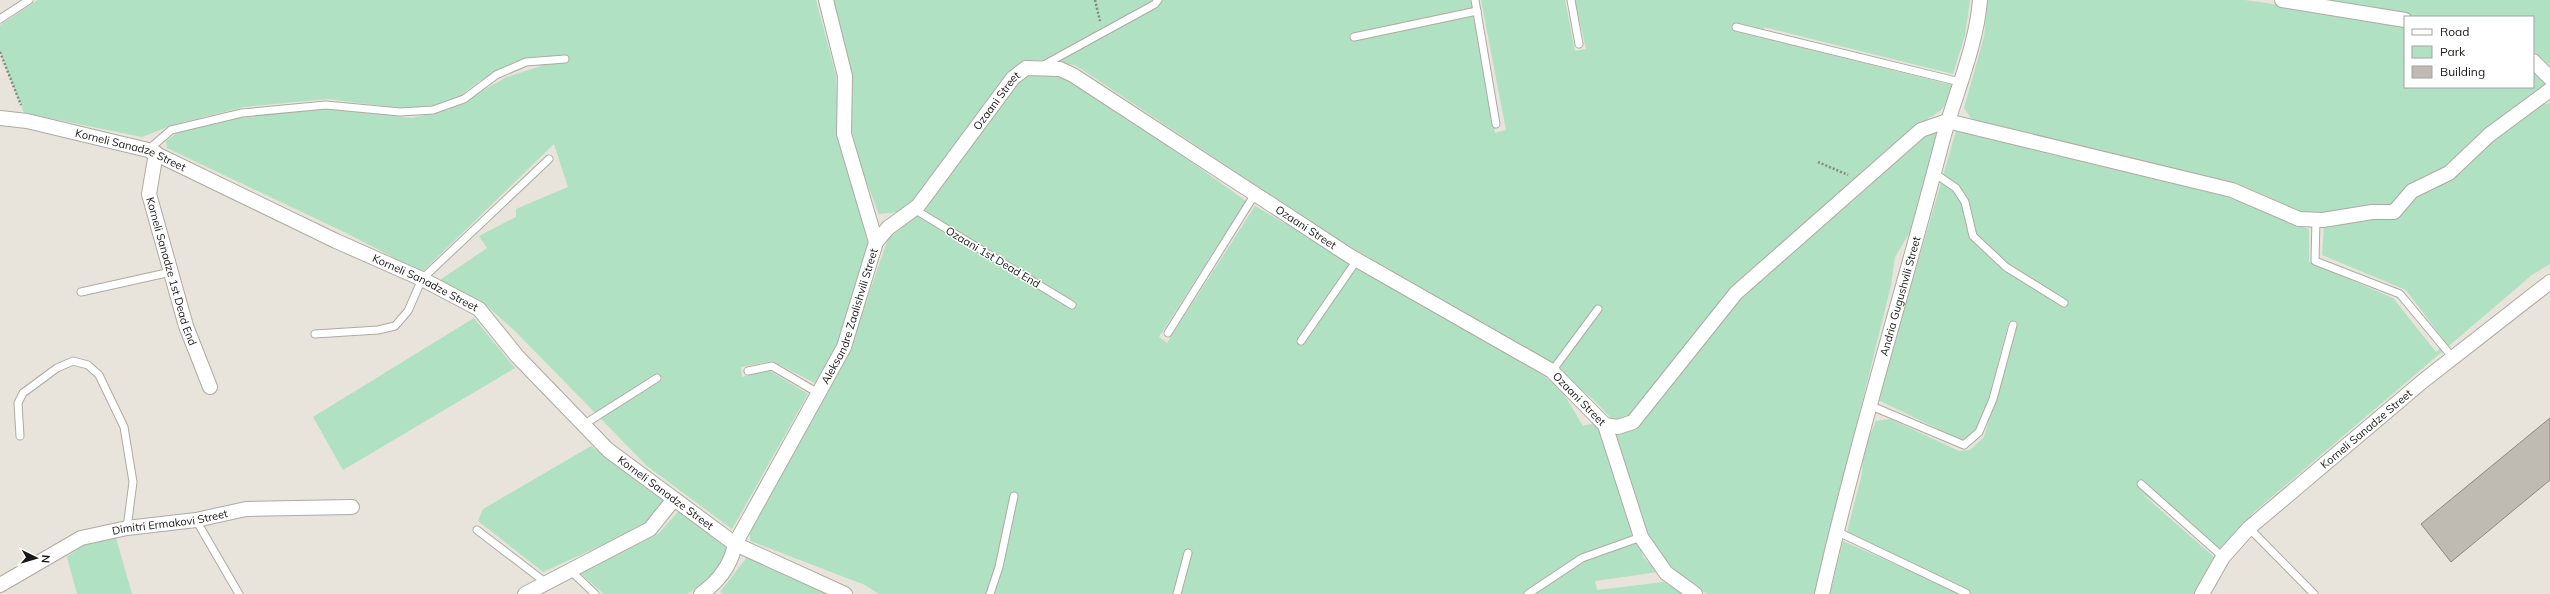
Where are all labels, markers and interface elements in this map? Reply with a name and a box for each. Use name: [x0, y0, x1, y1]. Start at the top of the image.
legend: [2404, 16, 2534, 88]
text: Road: [2440, 24, 2469, 39]
text: Park: [2440, 44, 2466, 59]
text: Building: [2440, 64, 2485, 79]
street label: Ozaani Street: [970, 68, 1023, 133]
street label: Korneli Sanadze Street: [74, 126, 188, 174]
street label: Korneli Sanadze 1st Dead End: [143, 195, 200, 347]
street label: Ozaani Street: [1273, 202, 1339, 252]
street label: Ozaani 1st Dead End: [943, 223, 1043, 291]
street label: Andria Gugushvili Street: [1877, 235, 1923, 358]
street label: Aleksandre Zaalishvili Street: [818, 246, 881, 386]
street label: Korneli Sanadze Street: [370, 251, 481, 314]
street label: Ozaani Street: [1550, 369, 1609, 429]
street label: Korneli Sanadze Street: [2318, 386, 2415, 472]
street label: Korneli Sanadze Street: [615, 453, 717, 533]
street label: Dimitri Ermakovi Street: [111, 506, 229, 538]
north arrow: [16, 538, 56, 578]
text: N: [39, 554, 53, 564]

